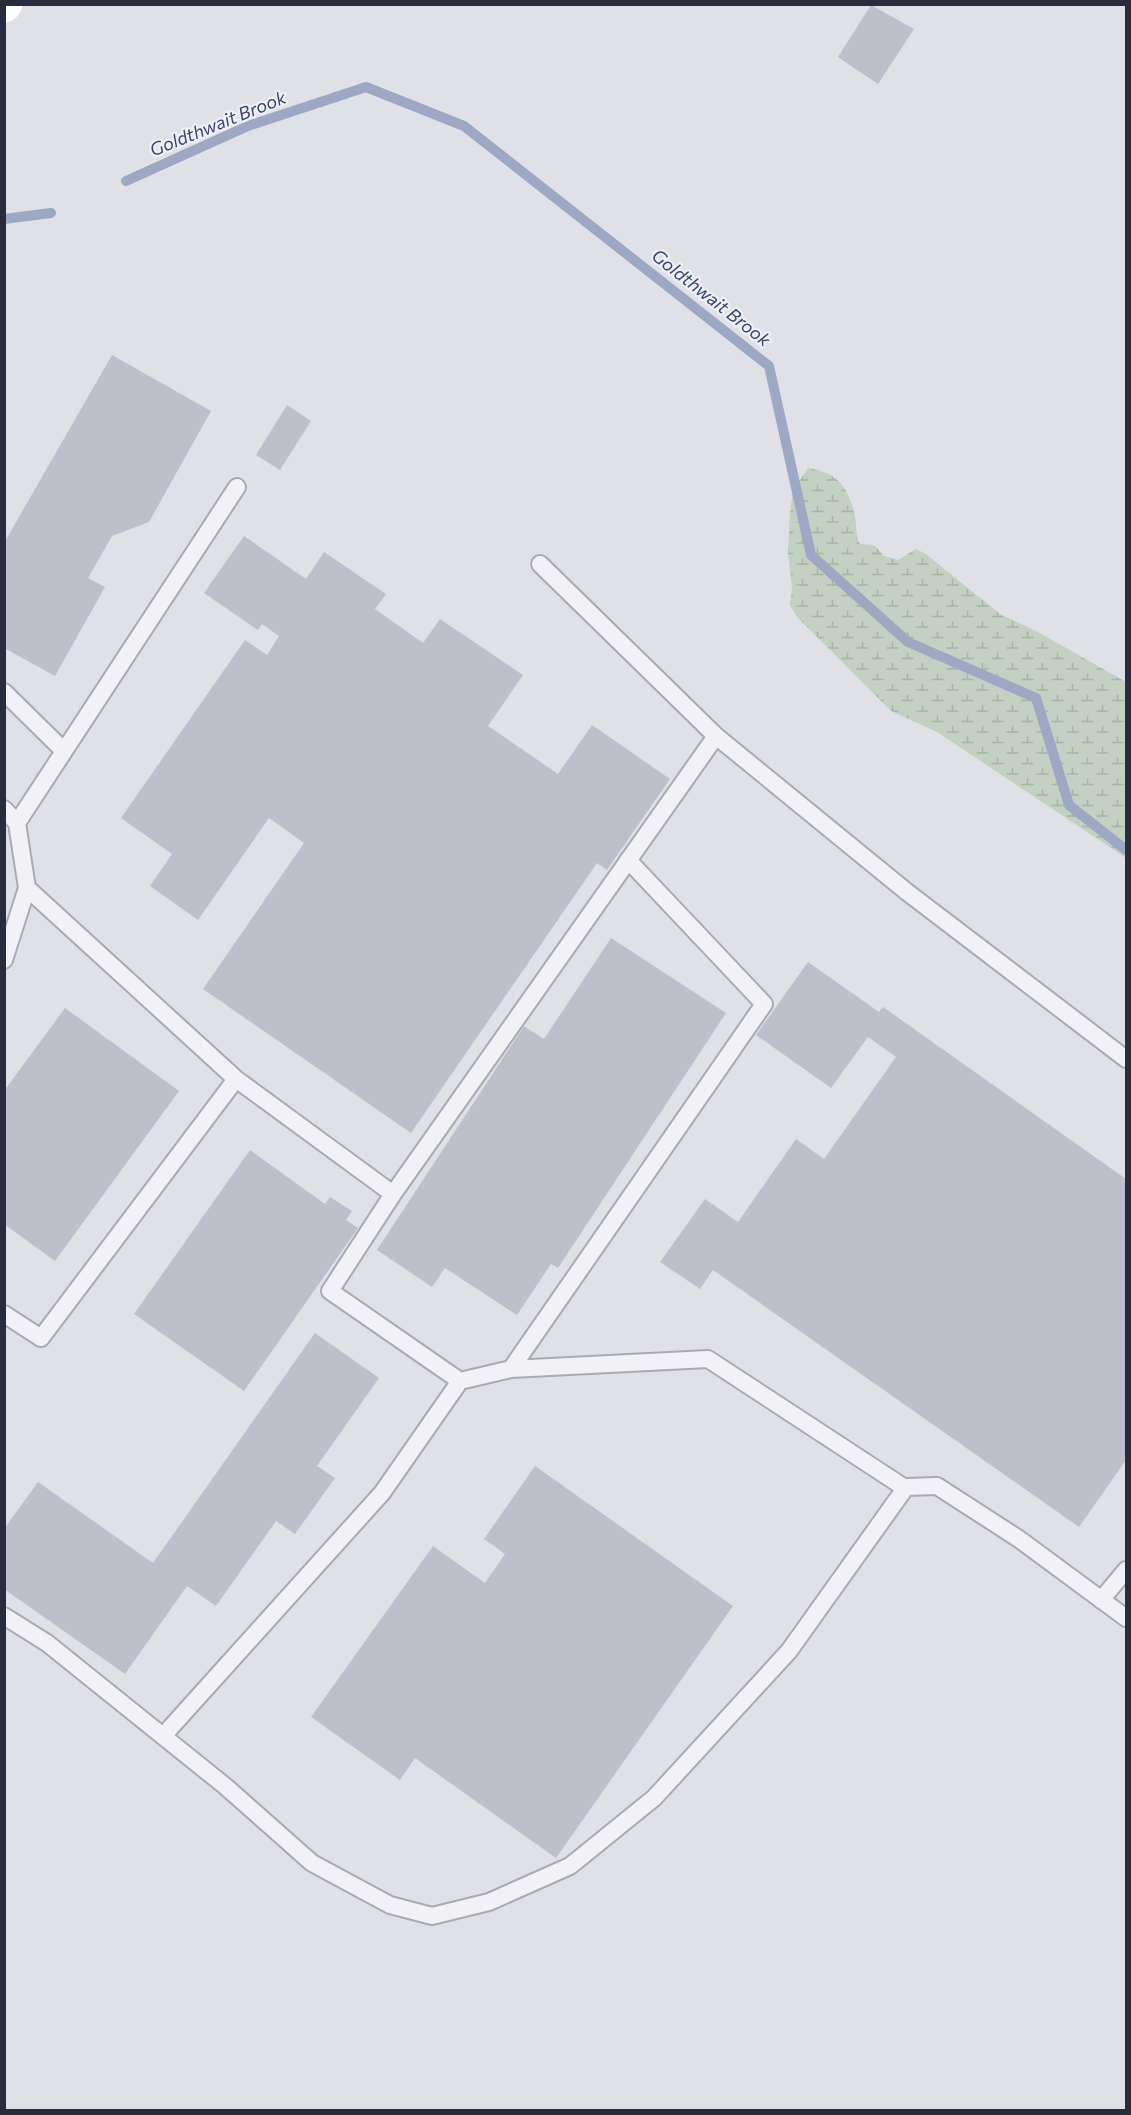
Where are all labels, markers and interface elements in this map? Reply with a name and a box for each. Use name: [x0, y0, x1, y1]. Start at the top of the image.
water label: Goldthwait Brook: [146, 85, 290, 160]
water label: Goldthwait Brook: [648, 244, 777, 351]

